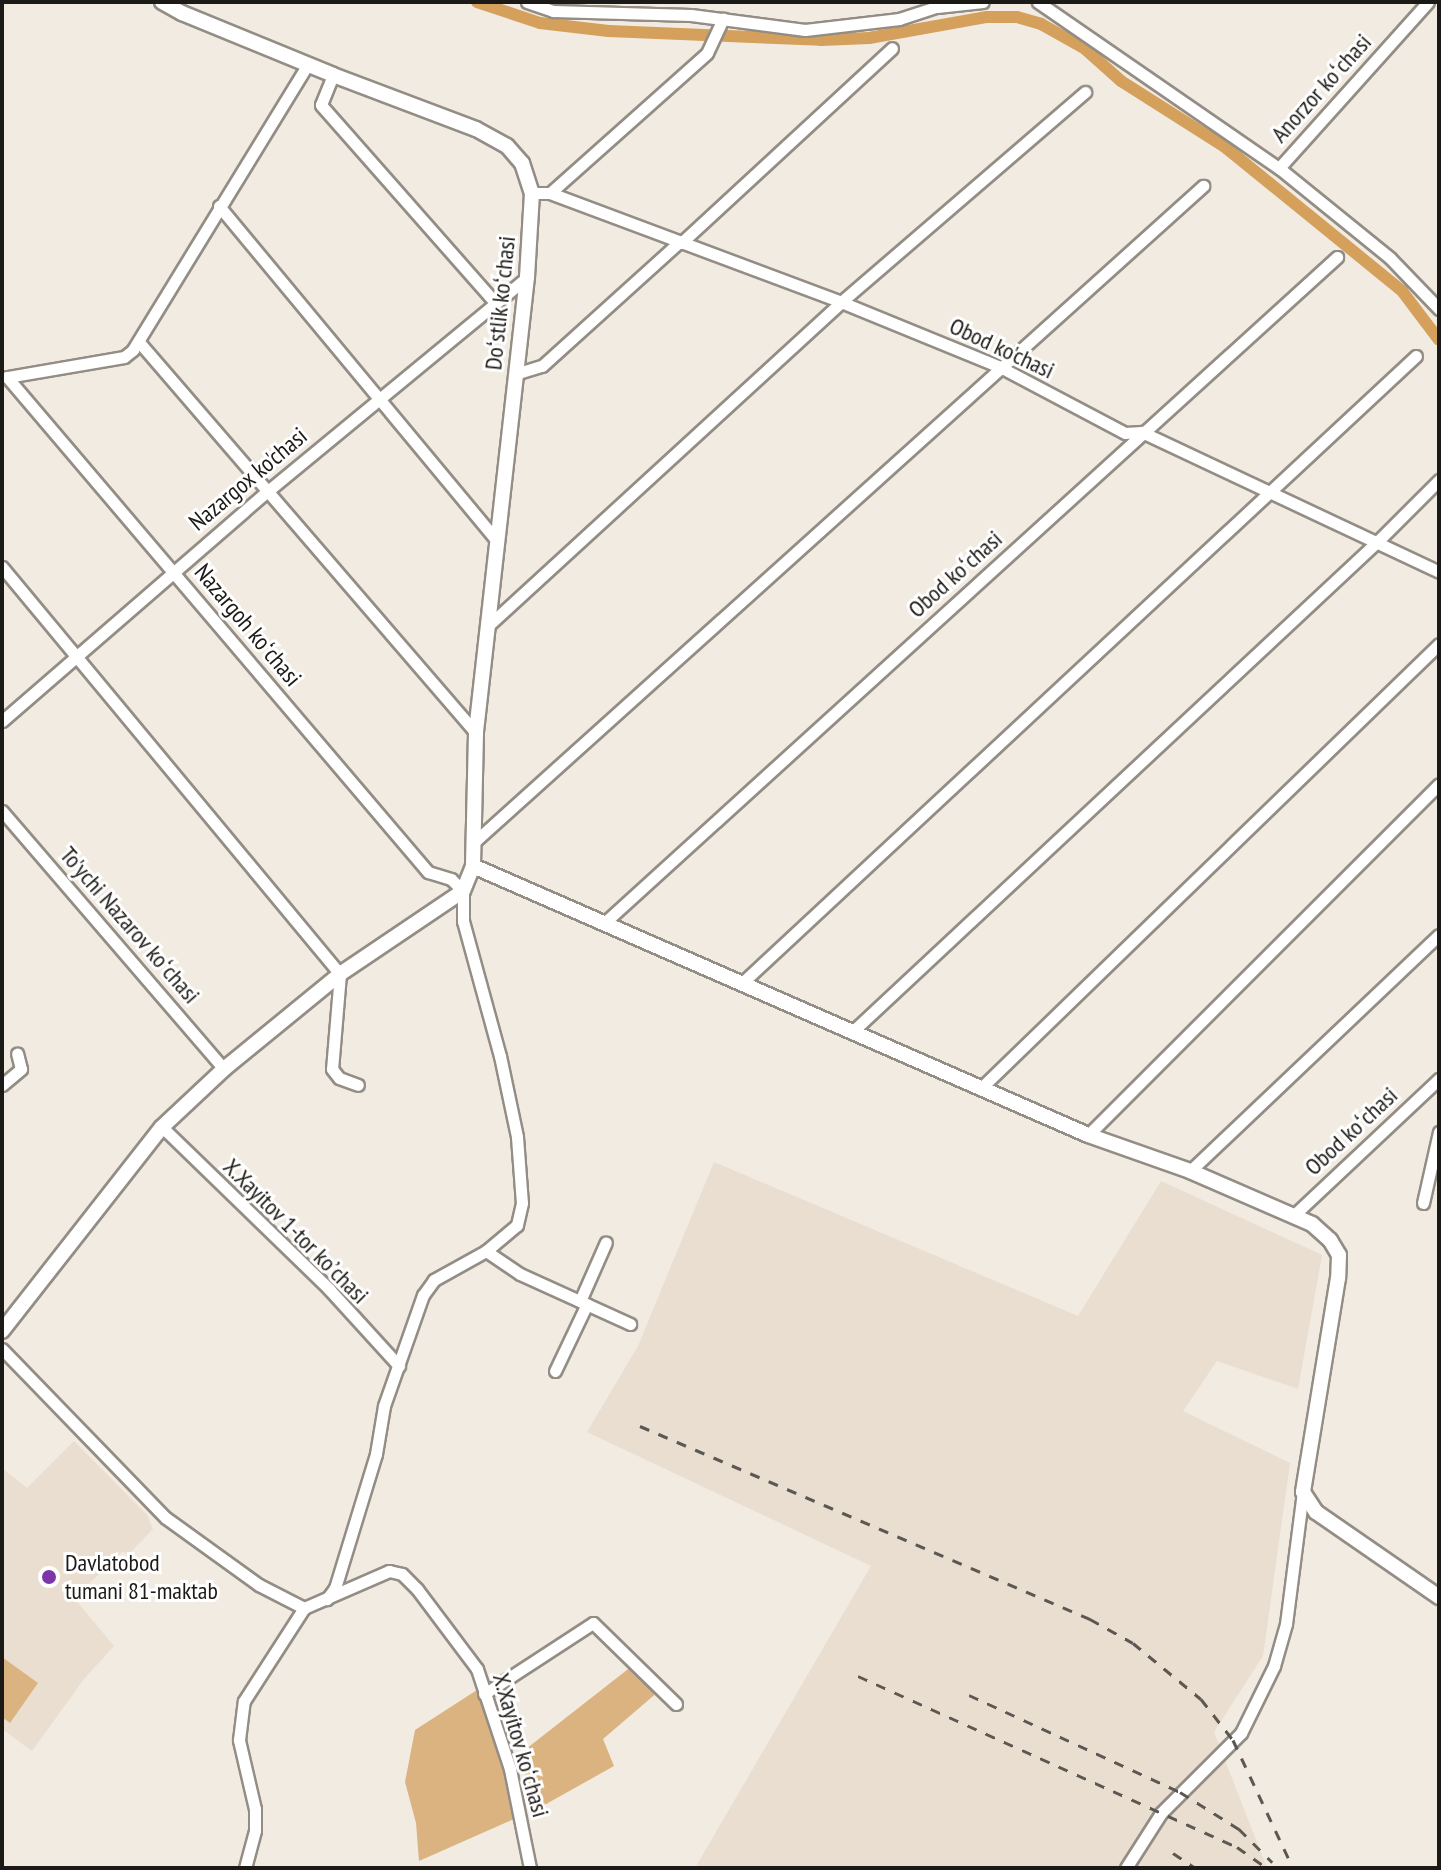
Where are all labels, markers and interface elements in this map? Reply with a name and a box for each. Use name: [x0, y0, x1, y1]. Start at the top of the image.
street label: Anorzor koʻchasi: [1265, 28, 1377, 148]
street label: Doʻstlik koʻchasi: [479, 234, 521, 372]
street label: Obod ko'chasi: [945, 311, 1059, 385]
street label: Nazargox ko'chasi: [183, 421, 313, 537]
street label: Obod koʻchasi: [902, 524, 1008, 624]
street label: Nazargoh koʻchasi: [189, 558, 307, 692]
street label: To'ychi Nazarov koʻchasi: [54, 840, 206, 1010]
street label: Obod koʻchasi: [1299, 1081, 1403, 1181]
street label: X.Xayitov 1-tor koʼchasi: [217, 1152, 375, 1310]
place label: Davlatobod tumani 81-maktab: [65, 1549, 218, 1605]
marker: Davlatobod tumani 81-maktab: [40, 1568, 58, 1586]
street label: X.Xayitov koʻchasi: [487, 1669, 555, 1821]

